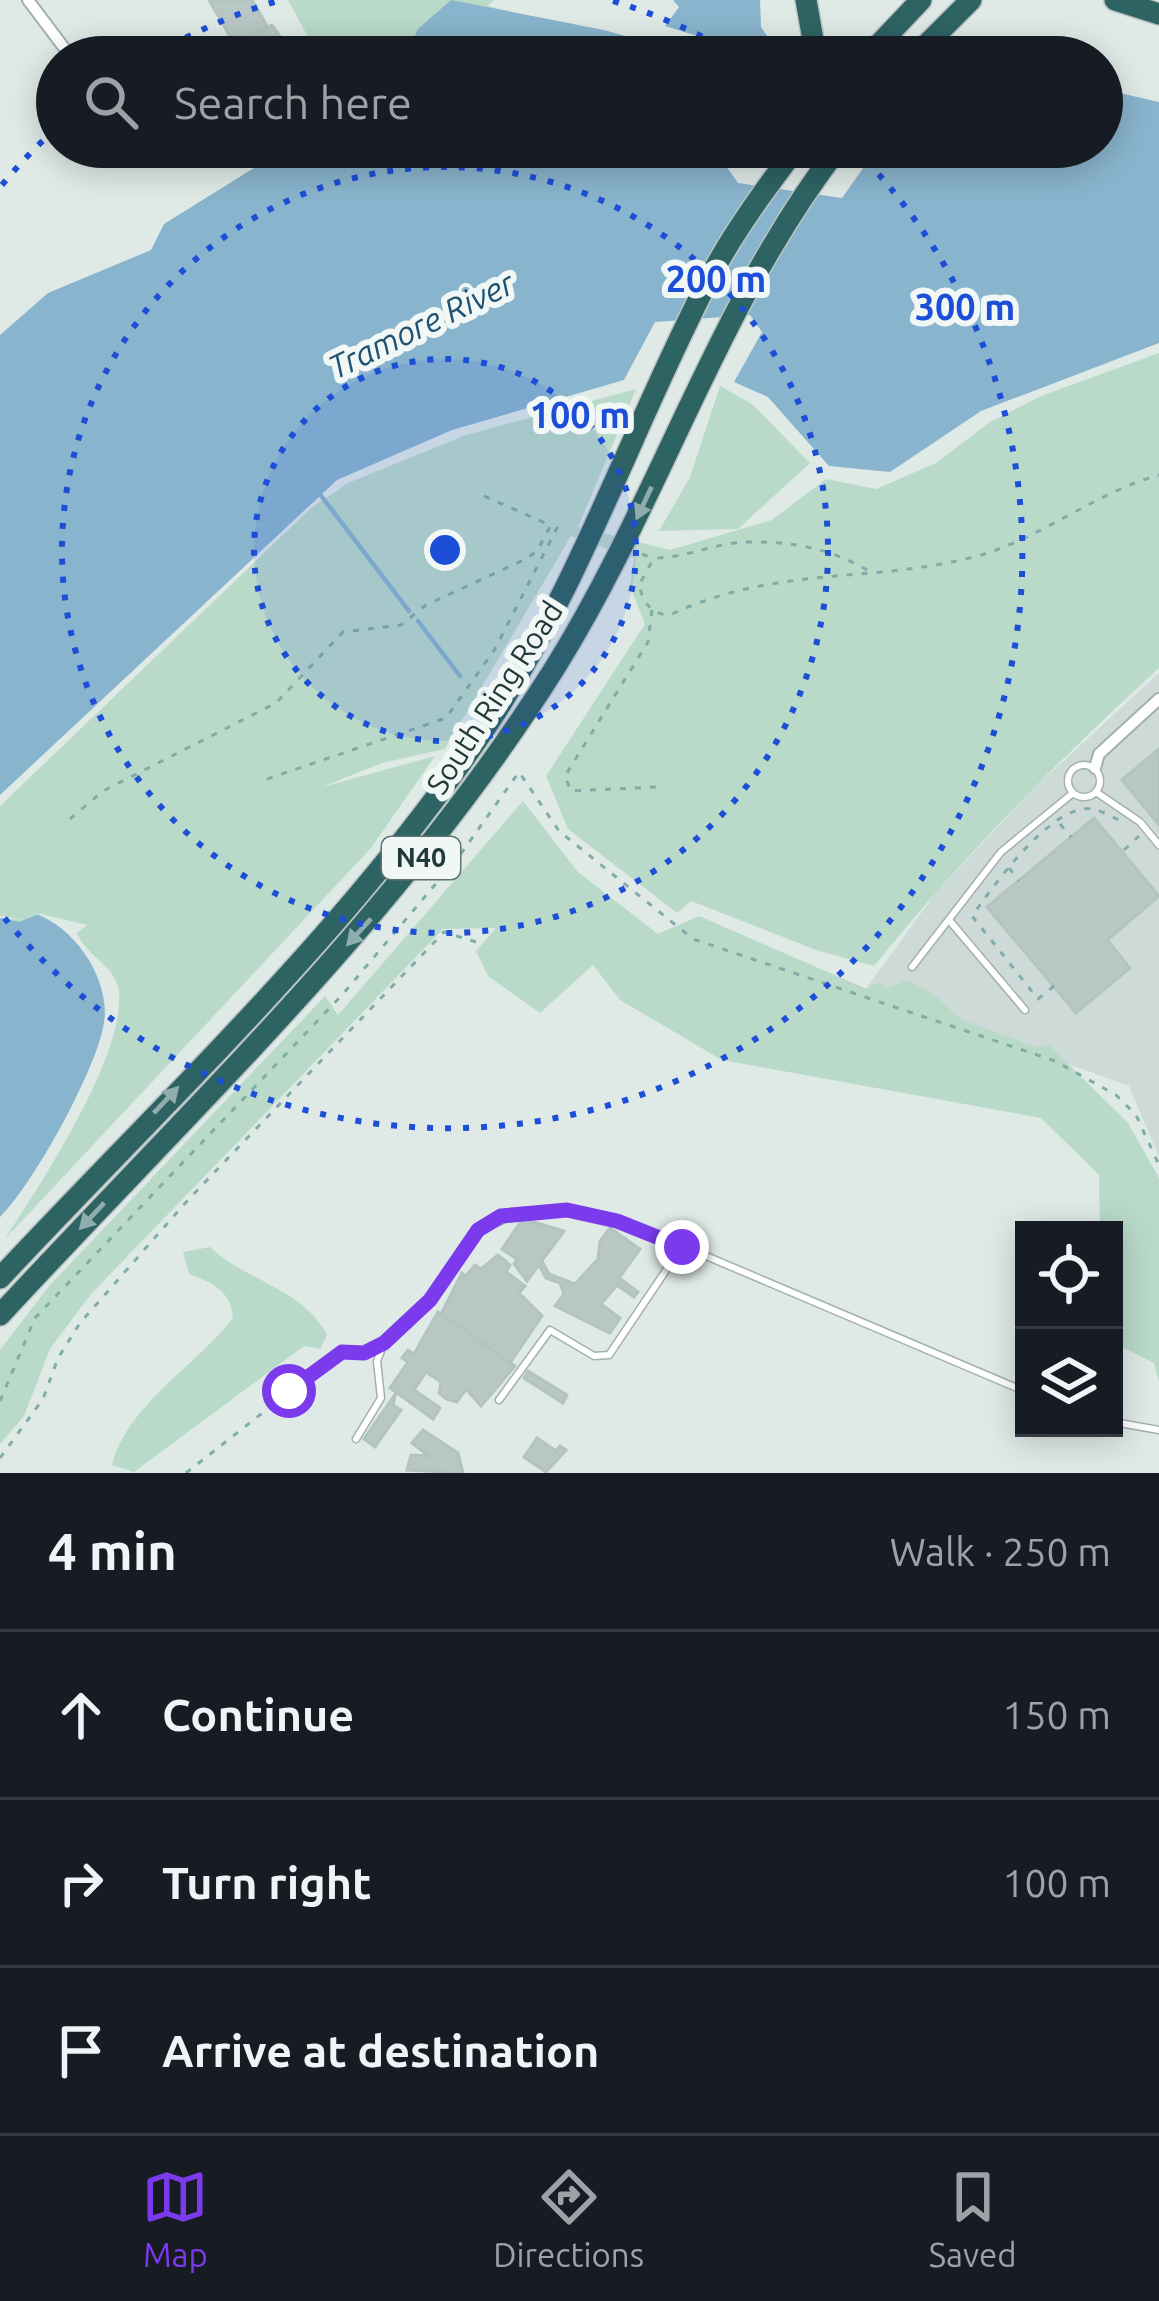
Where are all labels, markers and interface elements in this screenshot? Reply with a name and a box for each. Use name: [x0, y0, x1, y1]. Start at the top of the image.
search box: [36, 36, 1123, 168]
icon: search: [78, 69, 144, 135]
text: Search here: [174, 77, 412, 128]
text: 200 m: [666, 258, 766, 299]
water label: Tramore River: [322, 263, 521, 385]
text: 300 m: [915, 286, 1015, 327]
text: 100 m: [530, 394, 630, 435]
one-way arrow: [634, 486, 654, 521]
centre of rings: [424, 529, 466, 571]
street label: South Ring Road: [419, 595, 569, 800]
road number: N40: [382, 837, 460, 879]
one-way arrow: [346, 917, 373, 946]
one-way arrow: [152, 1086, 179, 1115]
one-way arrow: [79, 1201, 107, 1230]
route end: [655, 1220, 709, 1274]
map controls: [1015, 1221, 1123, 1437]
button: locate: [1015, 1221, 1123, 1329]
button: layers: [1015, 1329, 1123, 1437]
route start: [262, 1364, 316, 1418]
text: 4 min: [48, 1522, 177, 1580]
text: Walk · 250 m: [890, 1530, 1111, 1573]
icon: ahead: [48, 1682, 114, 1748]
text: Continue: [162, 1689, 354, 1740]
text: 150 m: [1002, 1693, 1111, 1736]
icon: right: [48, 1850, 114, 1916]
text: Turn right: [162, 1857, 371, 1908]
text: 100 m: [1002, 1861, 1111, 1904]
icon: arrive: [48, 2018, 114, 2084]
text: Arrive at destination: [162, 2025, 599, 2076]
tab: Map: [142, 2164, 208, 2273]
tab: Directions: [493, 2164, 644, 2273]
tab: Saved: [929, 2164, 1017, 2273]

